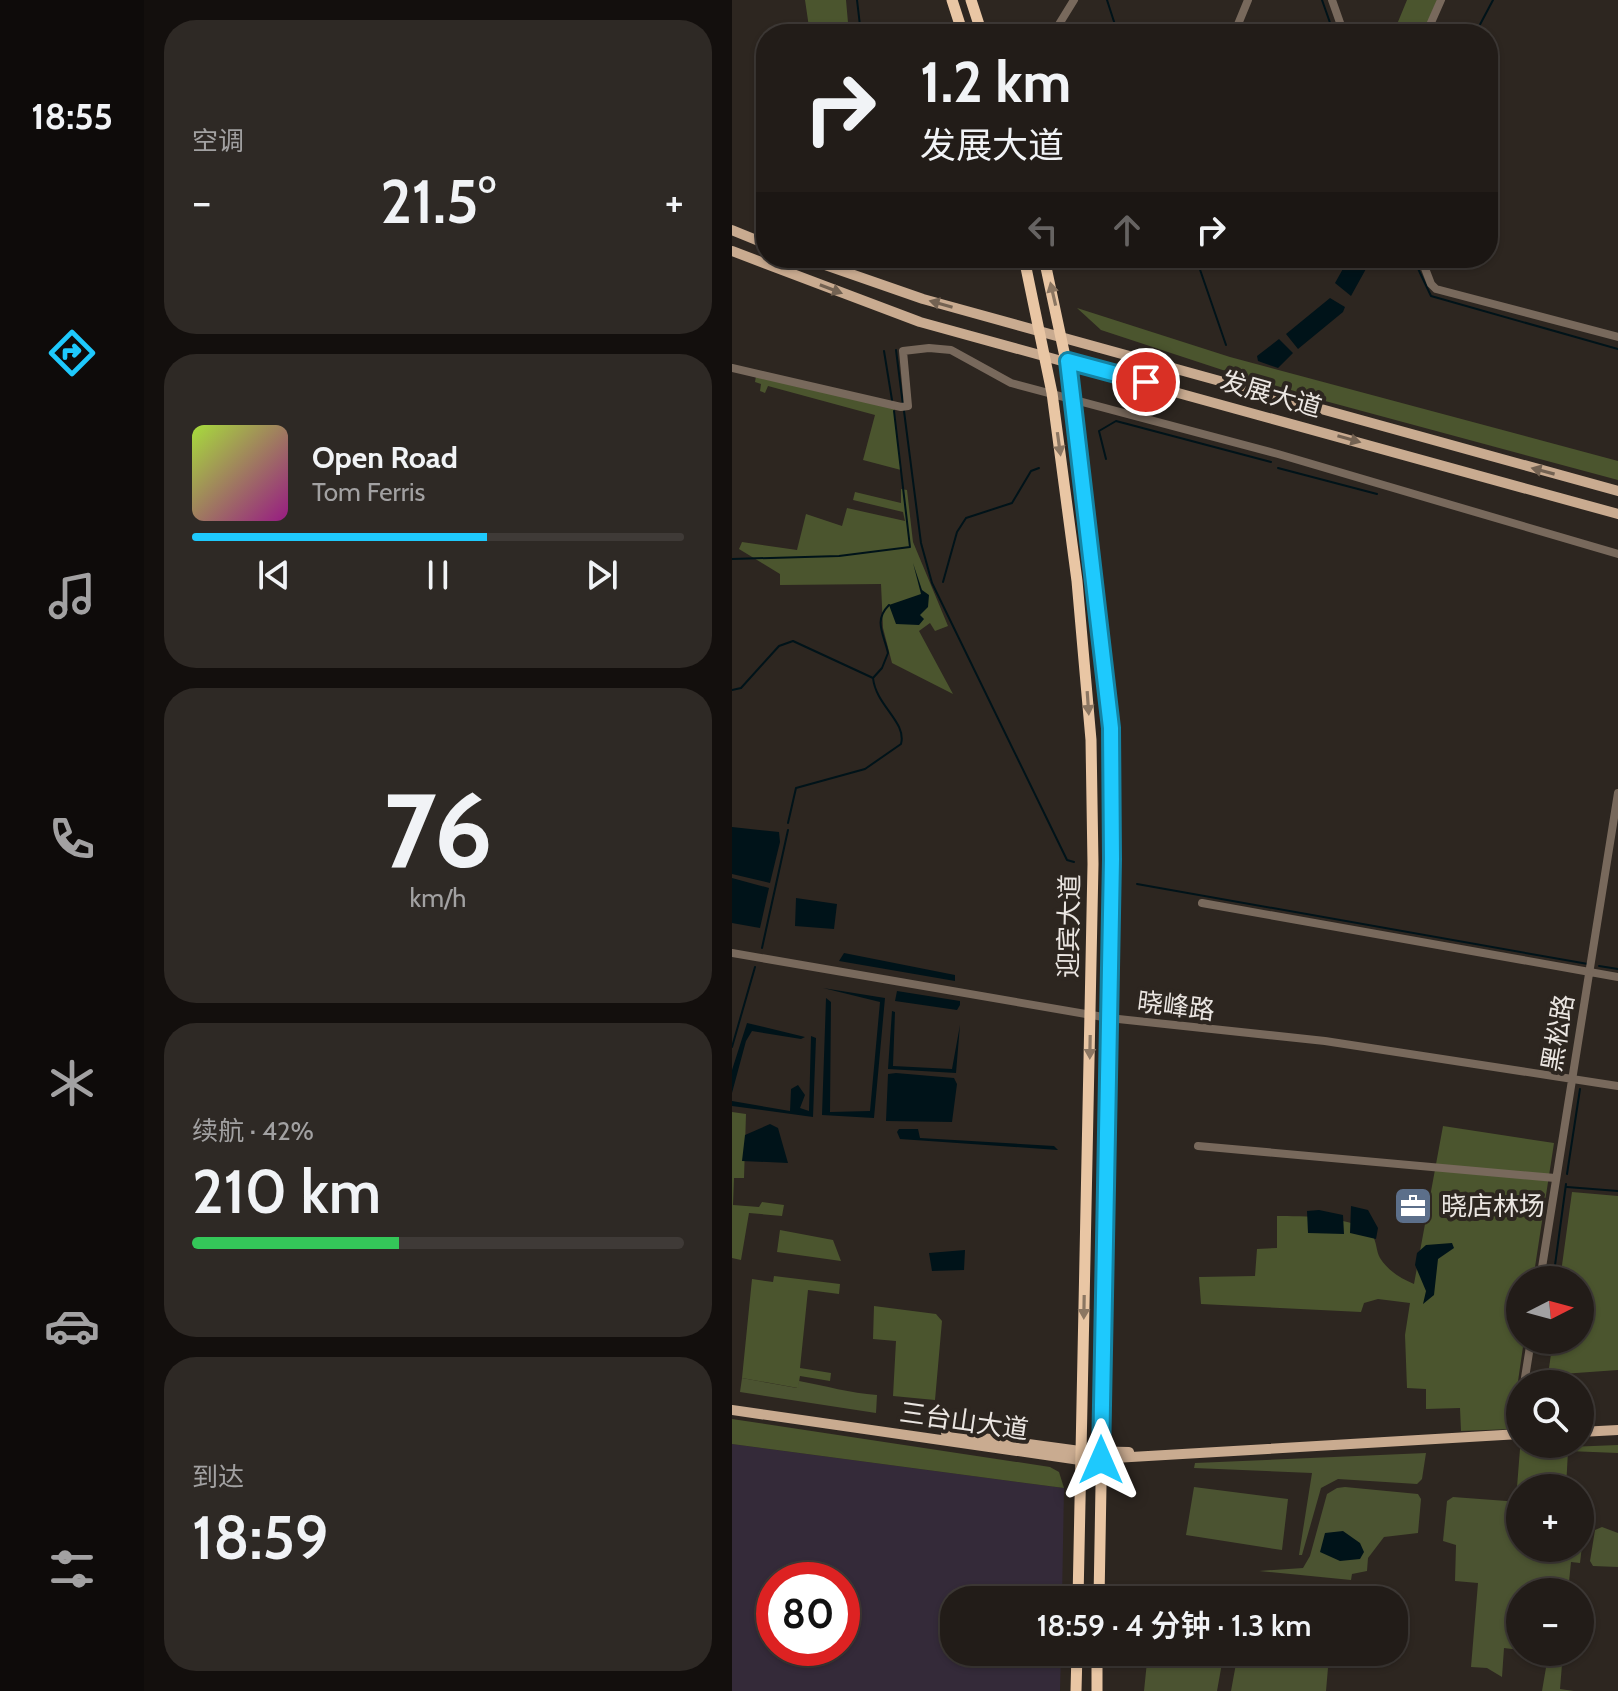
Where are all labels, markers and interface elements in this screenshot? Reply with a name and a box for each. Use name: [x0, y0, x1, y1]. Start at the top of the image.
text: 1.2 km: [920, 48, 1071, 116]
icon: right: [788, 56, 892, 160]
text: 18:55: [31, 94, 113, 138]
text: 发展大道: [920, 123, 1064, 167]
text: 空调: [192, 125, 244, 157]
text: 21.5°: [380, 165, 496, 238]
text: −: [192, 175, 211, 228]
text: +: [665, 175, 684, 228]
icon: left: [1021, 208, 1065, 252]
icon: ahead: [1105, 208, 1149, 252]
icon: right: [1189, 208, 1233, 252]
one-way arrow: [1047, 282, 1059, 307]
one-way arrow: [819, 283, 843, 296]
one-way arrow: [929, 297, 953, 310]
icon: directions: [44, 325, 100, 381]
pin: [1112, 348, 1180, 416]
icon: arrive: [1124, 360, 1168, 404]
street label: 发展大道: [1217, 364, 1325, 424]
one-way arrow: [1053, 432, 1066, 457]
one-way arrow: [1338, 433, 1362, 446]
text: Open Road: [312, 439, 458, 476]
one-way arrow: [1530, 464, 1555, 476]
text: Tom Ferris: [312, 476, 425, 508]
icon: previous: [252, 553, 296, 597]
icon: pause: [416, 553, 460, 597]
icon: next: [580, 553, 624, 597]
icon: music: [44, 568, 100, 624]
one-way arrow: [1082, 691, 1095, 716]
text: 76: [383, 767, 493, 893]
icon: phone: [44, 811, 100, 867]
street label: 迎宾大道: [1052, 874, 1086, 978]
text: km/h: [410, 882, 466, 914]
street label: 晓峰路: [1135, 985, 1217, 1027]
street label: 黑松路: [1535, 992, 1581, 1074]
one-way arrow: [1083, 1035, 1096, 1060]
icon: climate: [44, 1055, 100, 1111]
text: 续航 · 42%: [192, 1115, 314, 1147]
text: 210 km: [192, 1155, 381, 1228]
office icon: 晓店林场: [1392, 1185, 1434, 1227]
place label: 晓店林场: [1441, 1190, 1545, 1222]
north arrow: [1506, 1266, 1594, 1354]
map controls: [1506, 1266, 1594, 1666]
one-way arrow: [1078, 1295, 1090, 1320]
icon: car: [44, 1298, 100, 1354]
button: search: [1506, 1370, 1594, 1458]
street label: 三台山大道: [897, 1396, 1031, 1446]
position arrow: [1059, 1418, 1143, 1502]
text: 到达: [192, 1461, 244, 1493]
button: +: [1506, 1474, 1594, 1562]
text: 18:59: [192, 1501, 329, 1574]
icon: filters: [44, 1541, 100, 1597]
speed limit sign: 80: [756, 1562, 860, 1666]
button: −: [1506, 1578, 1594, 1666]
text: 18:59 · 4 分钟 · 1.3 km: [1037, 1607, 1311, 1644]

